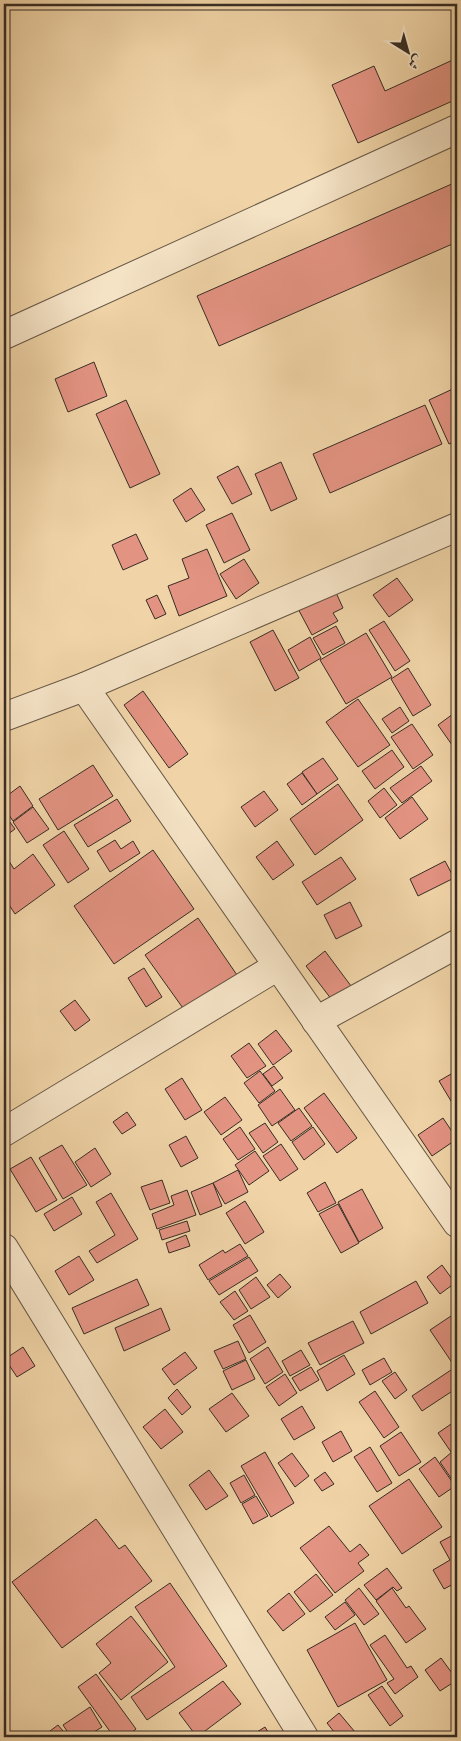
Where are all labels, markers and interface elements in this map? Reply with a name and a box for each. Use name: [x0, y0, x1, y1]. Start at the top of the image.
north arrow: [384, 28, 434, 78]
text: ش: [405, 51, 427, 74]

